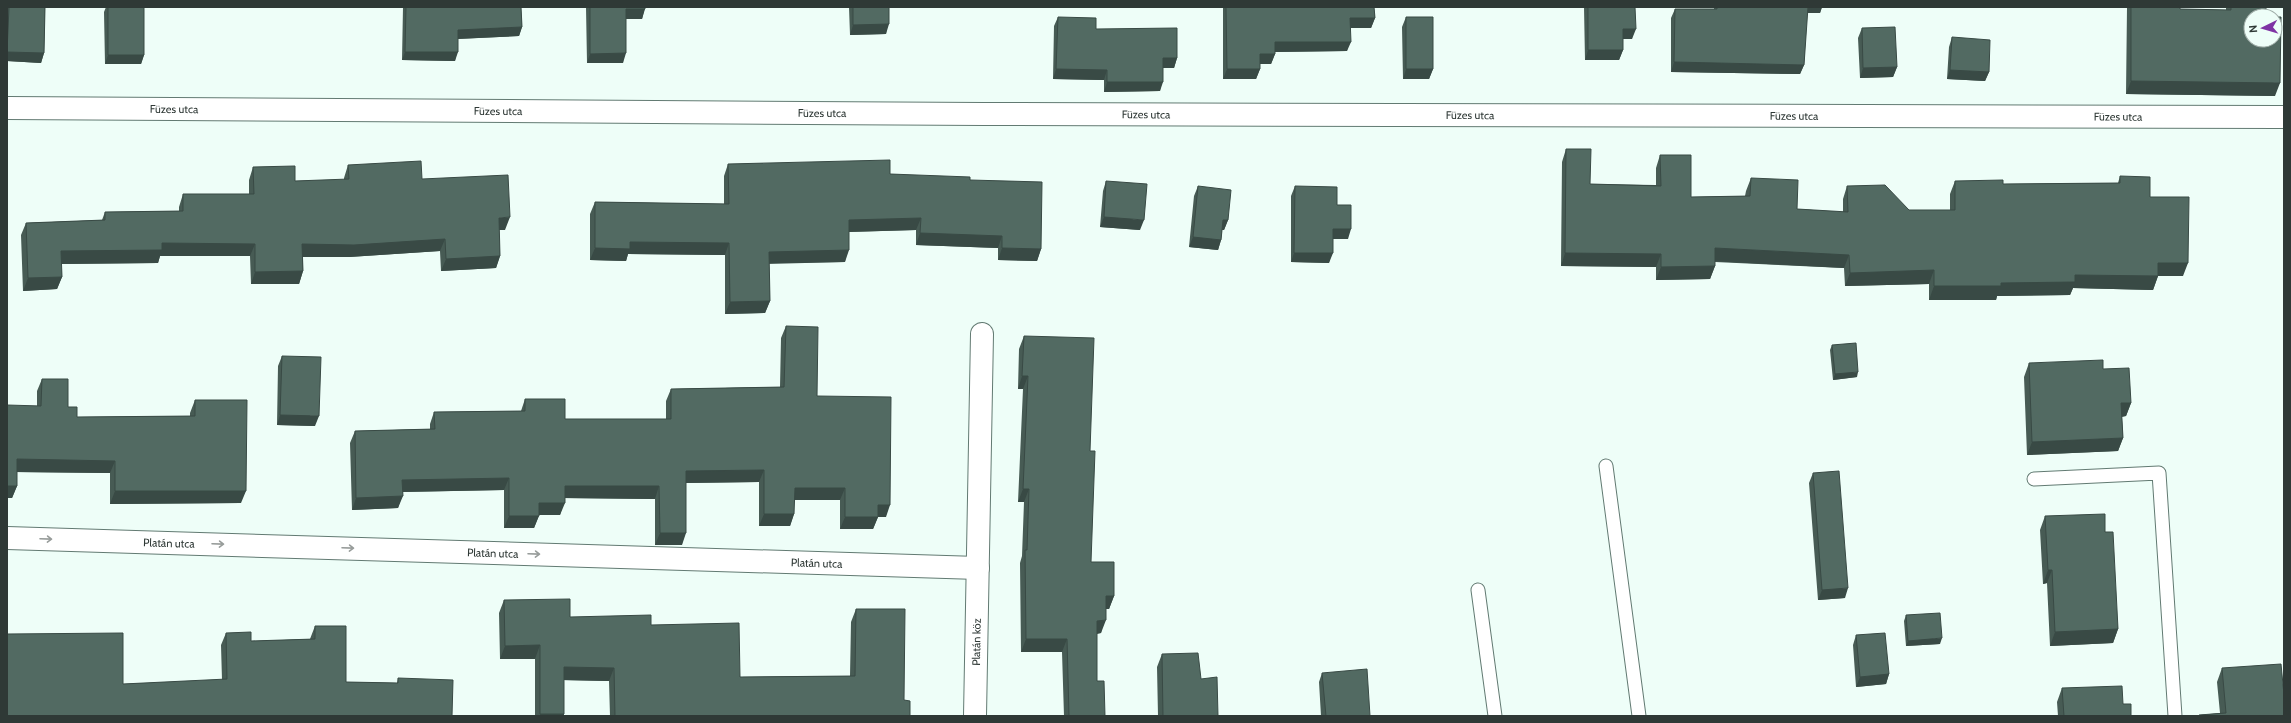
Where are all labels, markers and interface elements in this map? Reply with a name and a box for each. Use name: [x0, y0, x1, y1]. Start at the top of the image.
north arrow: [2243, 8, 2283, 48]
text: N: [2246, 24, 2260, 33]
street label: Füzes utca: [150, 102, 199, 116]
street label: Füzes utca: [474, 104, 523, 118]
street label: Füzes utca: [798, 106, 847, 120]
street label: Füzes utca: [1122, 107, 1171, 121]
street label: Füzes utca: [1446, 108, 1495, 122]
street label: Füzes utca: [1770, 109, 1819, 123]
street label: Füzes utca: [2094, 110, 2143, 124]
one-way arrow: [39, 535, 52, 543]
street label: Platán utca: [143, 535, 196, 551]
one-way arrow: [211, 541, 224, 548]
one-way arrow: [341, 545, 354, 552]
street label: Platán utca: [467, 545, 519, 561]
one-way arrow: [527, 550, 540, 558]
street label: Platán utca: [791, 555, 843, 571]
street label: Platán köz: [969, 618, 984, 666]

